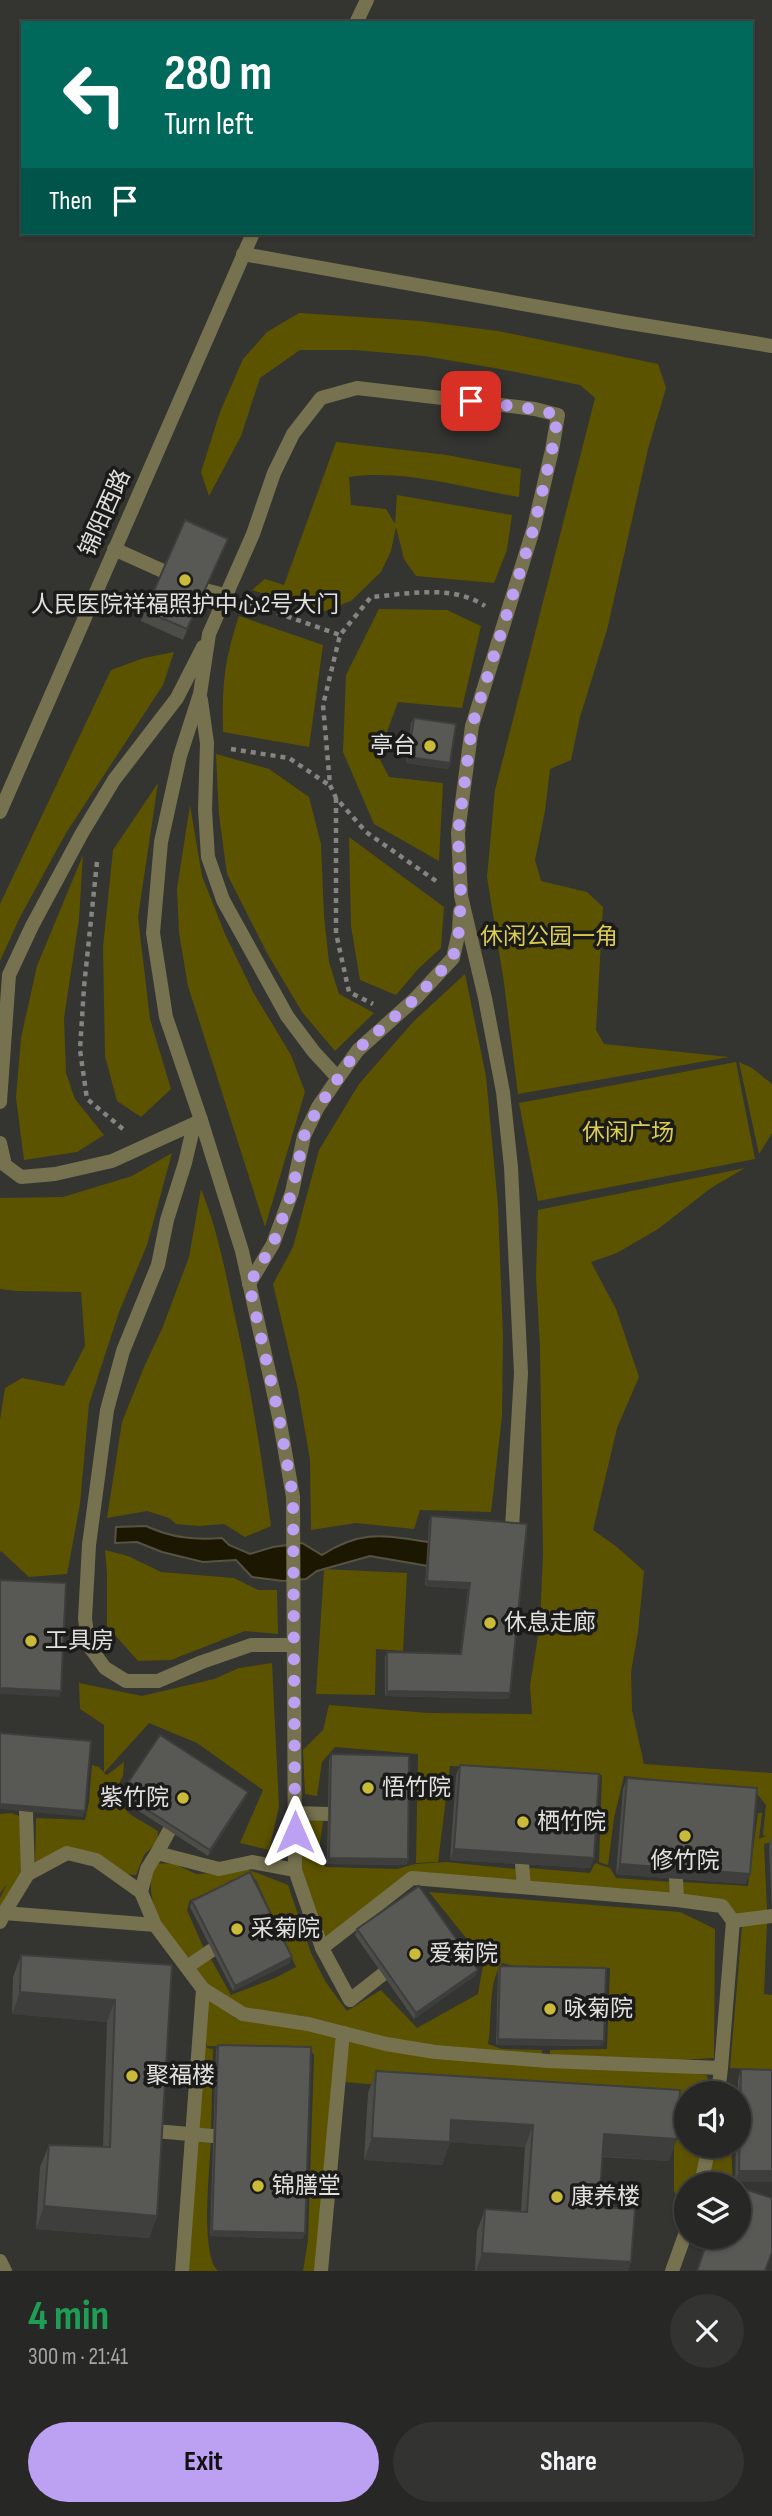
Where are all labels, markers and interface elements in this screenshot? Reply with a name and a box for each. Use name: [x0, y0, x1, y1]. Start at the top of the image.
text: 280 m: [164, 45, 272, 104]
icon: left: [49, 49, 140, 140]
text: Turn left: [164, 105, 254, 144]
icon: arrive: [106, 182, 144, 220]
text: Then: [49, 186, 92, 217]
pin: [441, 371, 501, 431]
icon: arrive: [452, 382, 490, 420]
street label: 锦阳西路: [74, 465, 136, 561]
marker: 人民医院祥福照护中心2号大门: [177, 572, 193, 588]
place label: 人民医院祥福照护中心2号大门: [31, 591, 339, 619]
place label: 亭台: [370, 732, 416, 760]
marker: 亭台: [422, 738, 438, 754]
park label: 休闲公园一角: [480, 923, 618, 951]
park label: 休闲广场: [582, 1119, 674, 1147]
place label: 休息走廊: [504, 1609, 596, 1637]
marker: 休息走廊: [482, 1615, 498, 1631]
place label: 工具房: [45, 1627, 114, 1655]
marker: 工具房: [23, 1633, 39, 1649]
place label: 悟竹院: [382, 1774, 451, 1802]
marker: 悟竹院: [360, 1780, 376, 1796]
place label: 紫竹院: [100, 1784, 169, 1812]
marker: 紫竹院: [175, 1790, 191, 1806]
position arrow: [258, 1795, 332, 1869]
place label: 栖竹院: [537, 1808, 606, 1836]
marker: 栖竹院: [515, 1814, 531, 1830]
marker: 修竹院: [677, 1828, 693, 1844]
place label: 修竹院: [651, 1847, 720, 1875]
place label: 采菊院: [251, 1915, 320, 1943]
marker: 采菊院: [229, 1921, 245, 1937]
place label: 爱菊院: [429, 1940, 498, 1968]
marker: 爱菊院: [407, 1946, 423, 1962]
place label: 咏菊院: [564, 1995, 633, 2023]
marker: 咏菊院: [542, 2001, 558, 2017]
place label: 聚福楼: [146, 2062, 215, 2090]
marker: 聚福楼: [124, 2068, 140, 2084]
map controls: [674, 2081, 751, 2249]
button: sound: [674, 2081, 751, 2158]
place label: 锦膳堂: [272, 2172, 341, 2200]
button: layers: [674, 2172, 751, 2249]
marker: 锦膳堂: [250, 2178, 266, 2194]
place label: 康养楼: [571, 2183, 640, 2211]
marker: 康养楼: [549, 2189, 565, 2205]
text: 4 min: [28, 2291, 109, 2342]
button: close: [670, 2294, 744, 2368]
text: 300 m · 21:41: [28, 2343, 128, 2371]
button: Exit: [28, 2422, 379, 2502]
button: Share: [393, 2422, 744, 2502]

